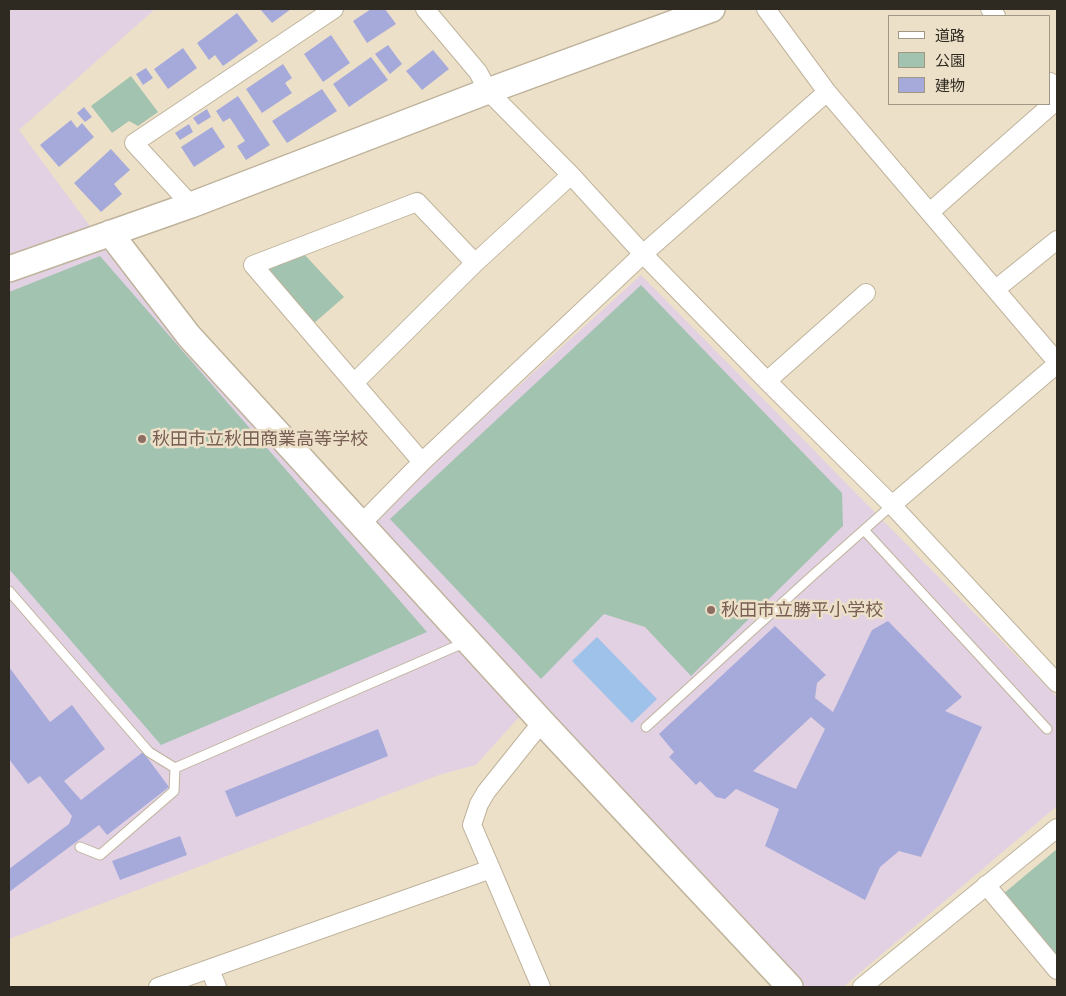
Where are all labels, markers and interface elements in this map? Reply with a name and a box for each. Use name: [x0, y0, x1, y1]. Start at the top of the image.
legend: [888, 15, 1051, 105]
text: 道路: [935, 26, 965, 44]
text: 公園: [935, 51, 965, 69]
text: 建物: [935, 76, 965, 94]
place label: 秋田市立秋田商業高等学校: [152, 428, 368, 450]
marker: 秋田市立秋田商業高等学校: [136, 433, 148, 445]
place label: 秋田市立勝平小学校: [721, 599, 883, 621]
marker: 秋田市立勝平小学校: [705, 604, 717, 616]

